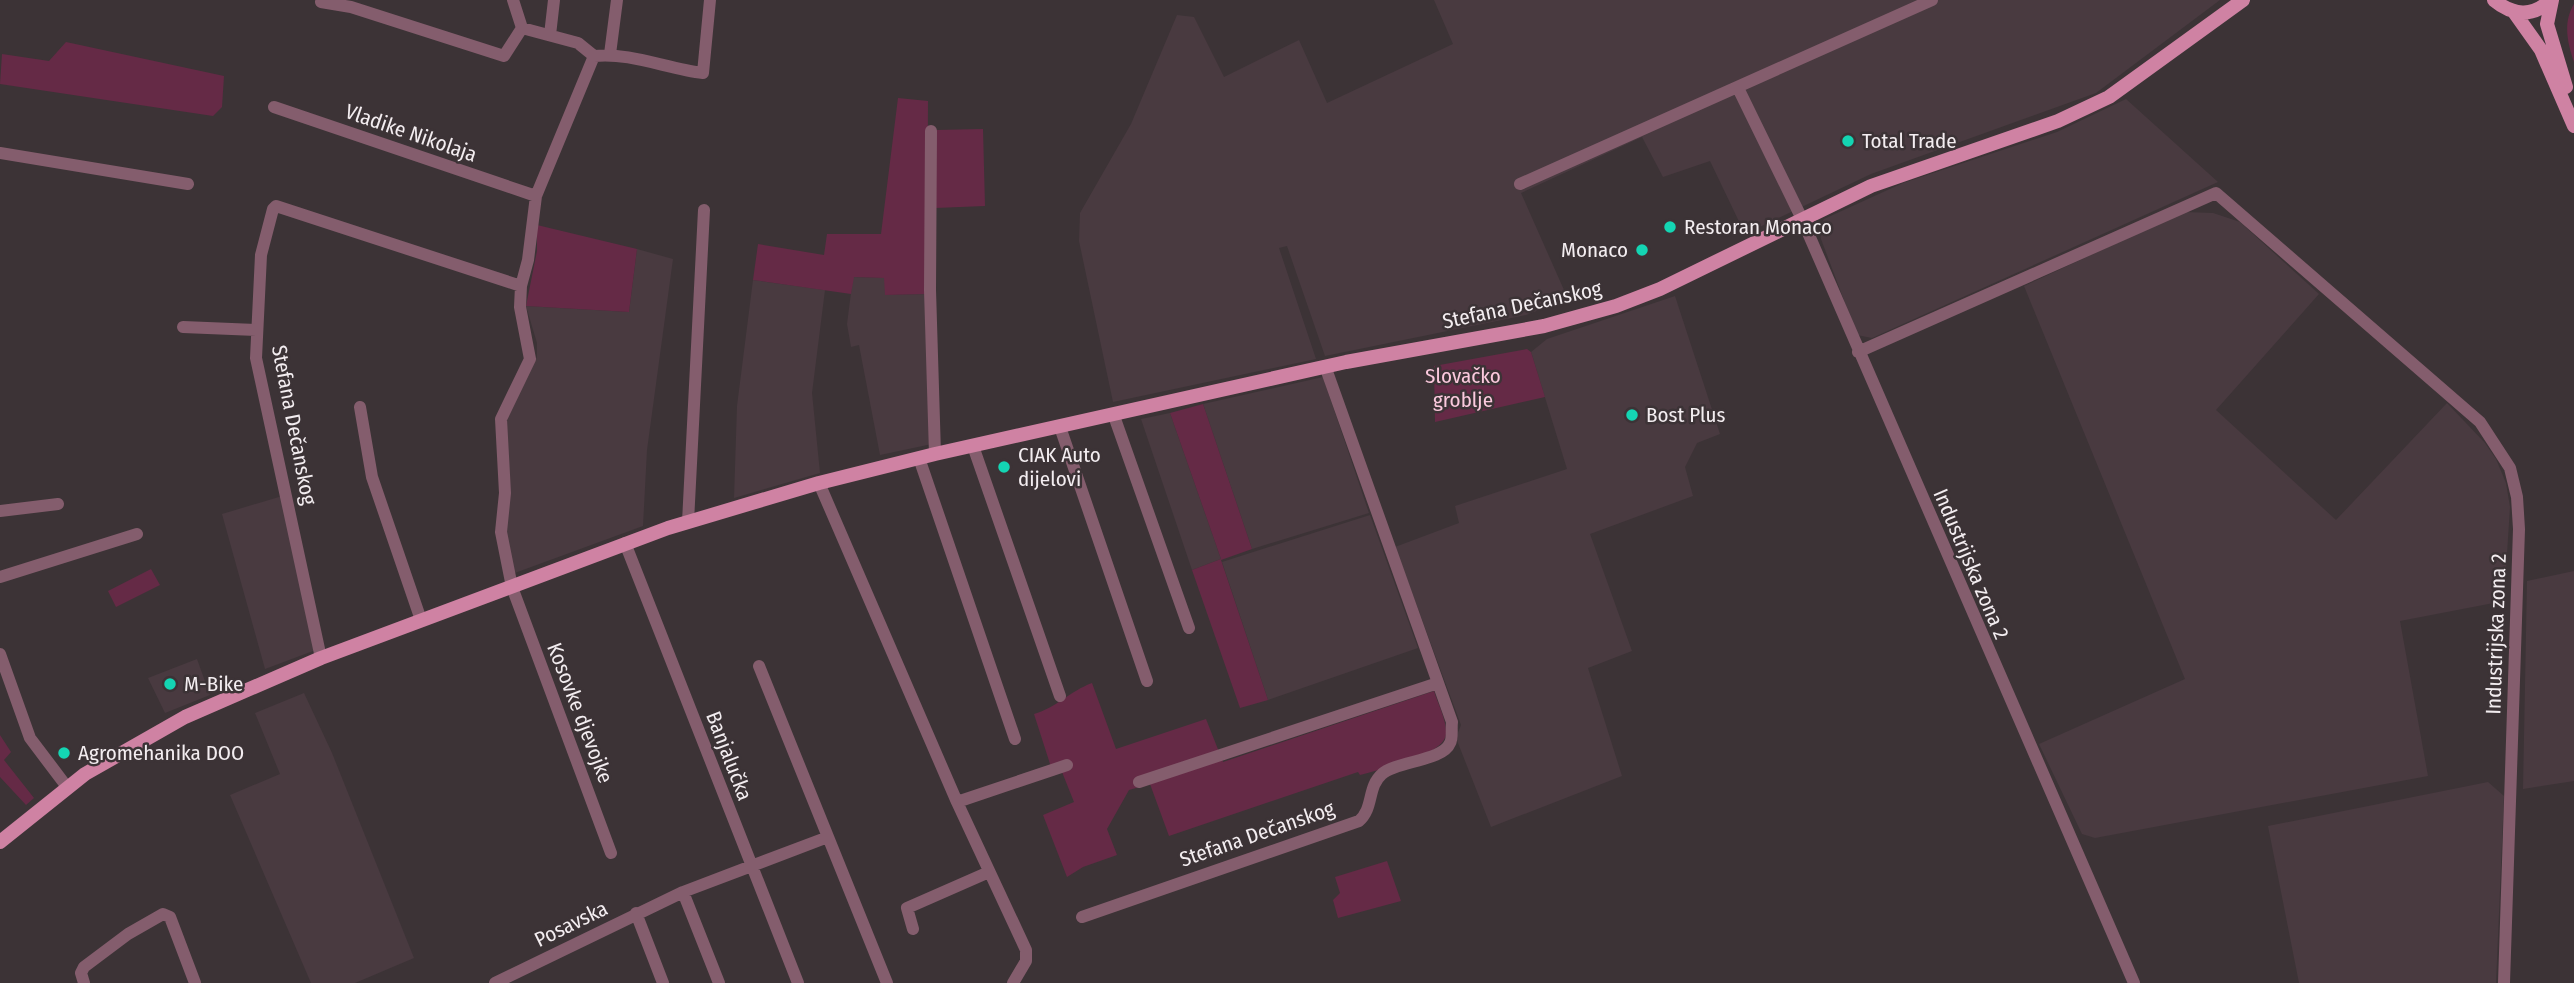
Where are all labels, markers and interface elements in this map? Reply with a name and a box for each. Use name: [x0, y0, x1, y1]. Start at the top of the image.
street label: Vladike Nikolaja: [342, 98, 480, 168]
place label: Total Trade: [1862, 128, 1957, 154]
marker: Total Trade: [1840, 133, 1856, 149]
place label: Restoran Monaco: [1684, 214, 1832, 240]
marker: Restoran Monaco: [1662, 219, 1678, 235]
place label: Monaco: [1561, 237, 1628, 263]
marker: Monaco: [1634, 242, 1650, 258]
street label: Stefana Dečanskog: [1440, 275, 1604, 335]
street label: Stefana Dečanskog: [266, 343, 322, 507]
park label: Slovačko groblje: [1425, 363, 1501, 413]
place label: Bost Plus: [1646, 402, 1726, 428]
marker: Bost Plus: [1624, 407, 1640, 423]
place label: CIAK Auto dijelovi: [1018, 442, 1101, 492]
marker: CIAK Auto dijelovi: [996, 459, 1012, 475]
street label: Industrijska zona 2: [1928, 485, 2014, 643]
street label: Industrijska zona 2: [2480, 553, 2512, 715]
street label: Kosovke djevojke: [541, 639, 619, 787]
place label: M-Bike: [184, 671, 243, 697]
marker: M-Bike: [162, 676, 178, 692]
street label: Banjalučka: [700, 708, 758, 804]
place label: Agromehanika DOO: [78, 740, 244, 766]
marker: Agromehanika DOO: [56, 745, 72, 761]
street label: Stefana Dečanskog: [1176, 795, 1338, 873]
street label: Posavska: [530, 895, 612, 953]

